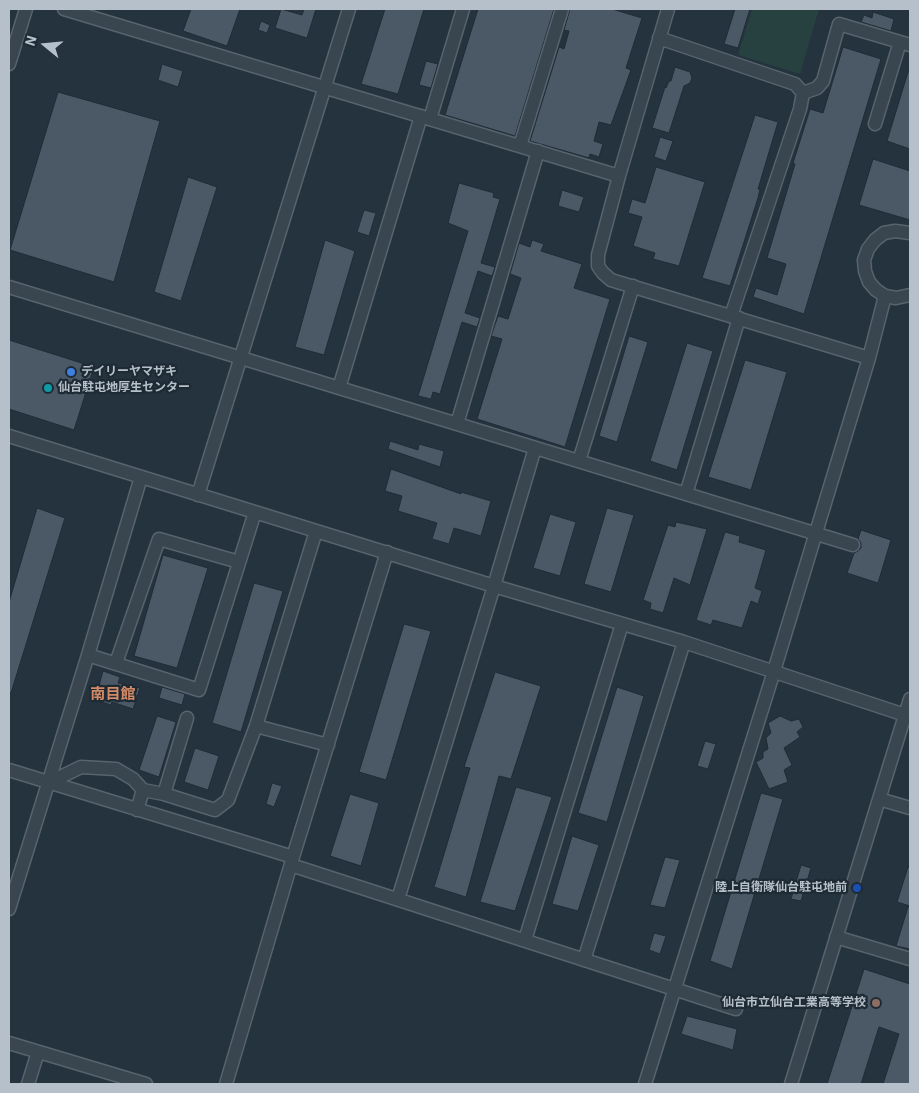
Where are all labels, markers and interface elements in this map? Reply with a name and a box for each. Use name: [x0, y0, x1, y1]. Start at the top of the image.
north arrow: [20, 20, 70, 70]
text: N: [21, 33, 41, 48]
place label: デイリーヤマザキ: [81, 365, 177, 379]
marker: デイリーヤマザキ: [65, 366, 77, 378]
place label: 仙台駐屯地厚生センター: [58, 381, 190, 395]
marker: 仙台駐屯地厚生センター: [42, 382, 54, 394]
district label: 南目館: [91, 686, 135, 704]
place label: 陸上自衛隊仙台駐屯地前: [715, 881, 847, 895]
marker: 陸上自衛隊仙台駐屯地前: [851, 882, 863, 894]
place label: 仙台市立仙台工業高等学校: [722, 996, 866, 1010]
marker: 仙台市立仙台工業高等学校: [870, 997, 882, 1009]

